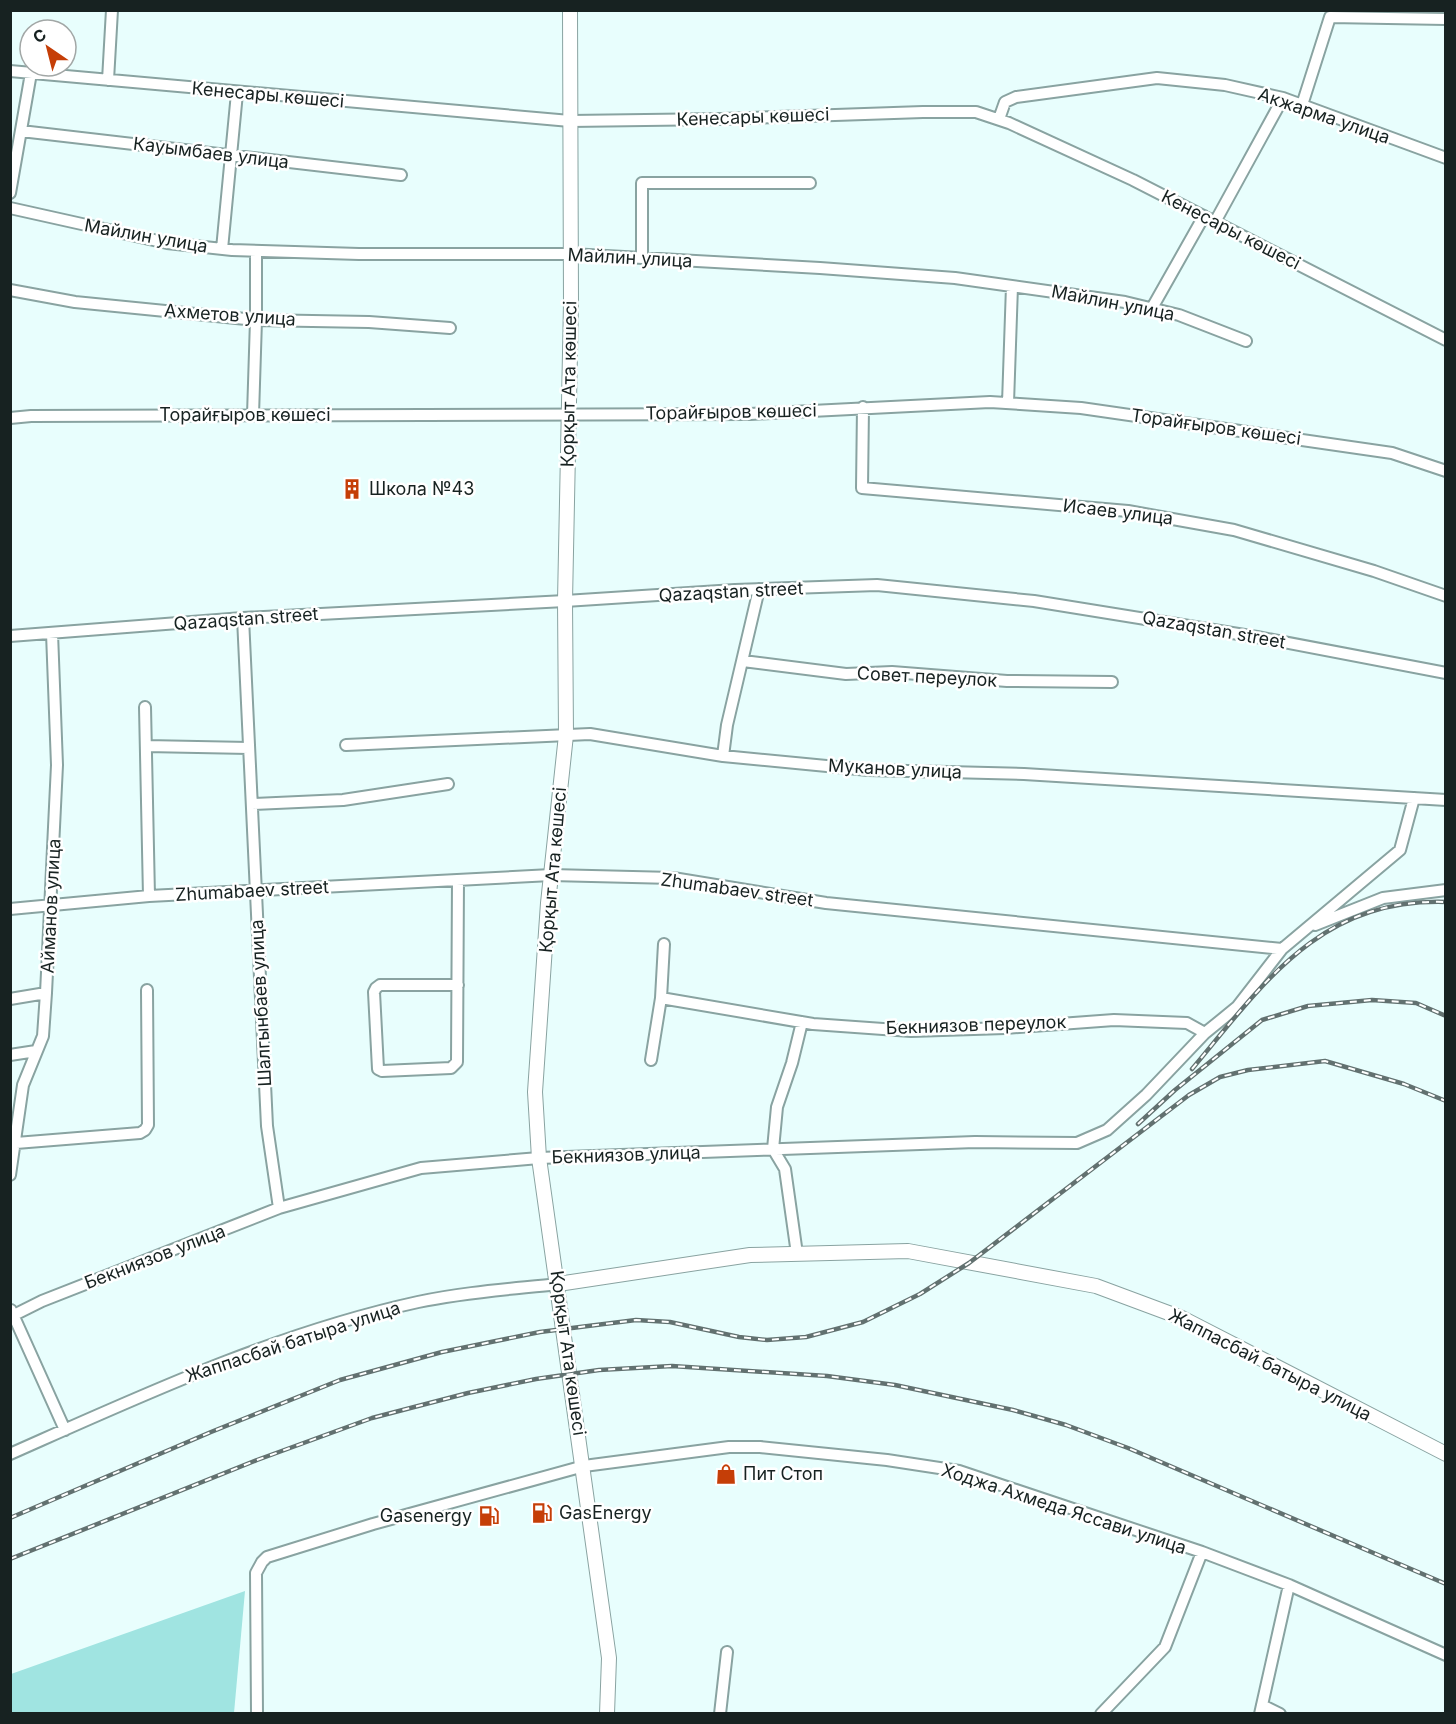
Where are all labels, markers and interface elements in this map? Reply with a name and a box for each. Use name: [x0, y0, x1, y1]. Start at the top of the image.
north arrow: [18, 18, 78, 78]
text: С: [29, 24, 50, 47]
street label: Кенесары көшесі: [191, 77, 345, 112]
street label: Акжарма улица: [1255, 83, 1393, 148]
street label: Кенесары көшесі: [676, 103, 830, 130]
street label: Кауымбаев улица: [132, 133, 290, 172]
street label: Кенесары көшесі: [1158, 185, 1304, 274]
street label: Майлин улица: [83, 214, 209, 257]
street label: Майлин улица: [567, 244, 693, 271]
street label: Майлин улица: [1050, 280, 1176, 325]
street label: Ахметов улица: [164, 299, 297, 330]
street label: Қорқыт Ата көшесі: [557, 301, 580, 467]
street label: Торайғыров көшесі: [645, 400, 817, 423]
street label: Торайғыров көшесі: [159, 404, 331, 425]
street label: Торайғыров көшесі: [1130, 404, 1302, 449]
building icon: Школа №43: [340, 477, 364, 501]
place label: Школа №43: [369, 478, 474, 499]
street label: Исаев улица: [1062, 494, 1174, 529]
street label: Qazaqstan street: [658, 577, 804, 606]
street label: Qazaqstan street: [173, 603, 319, 634]
street label: Qazaqstan street: [1141, 607, 1287, 652]
street label: Совет переулок: [856, 662, 998, 691]
street label: Муканов улица: [827, 755, 963, 782]
street label: Қорқыт Ата көшесі: [535, 786, 570, 954]
street label: Айманов улица: [36, 838, 65, 974]
street label: Zhumabaev street: [659, 868, 815, 911]
street label: Zhumabaev street: [175, 876, 329, 905]
street label: Шалгынбаев улица: [246, 919, 275, 1087]
street label: Бекниязов переулок: [885, 1011, 1067, 1038]
street label: Бекниязов улица: [551, 1141, 701, 1168]
street label: Бекниязов улица: [81, 1220, 228, 1293]
street label: Қорқыт Ата көшесі: [547, 1269, 590, 1437]
street label: Жаппасбай батыра улица: [183, 1297, 403, 1386]
street label: Жаппасбай батыра улица: [1165, 1304, 1375, 1425]
street label: Ходжа Ахмеда Яссави улица: [939, 1459, 1189, 1558]
shop icon: Пит Стоп: [714, 1462, 738, 1486]
place label: Пит Стоп: [743, 1463, 823, 1484]
fuel station icon: GasEnergy: [530, 1501, 554, 1525]
place label: GasEnergy: [559, 1502, 652, 1523]
fuel station icon: Gasenergy: [477, 1504, 501, 1528]
place label: Gasenergy: [380, 1505, 472, 1526]

